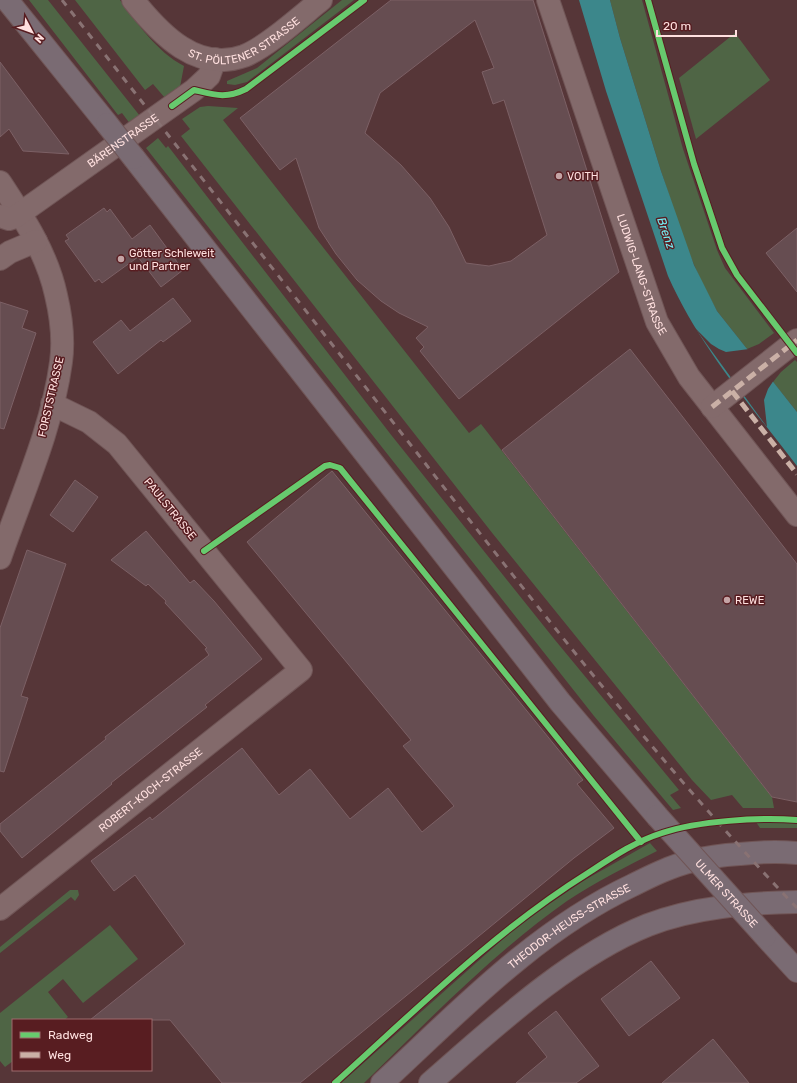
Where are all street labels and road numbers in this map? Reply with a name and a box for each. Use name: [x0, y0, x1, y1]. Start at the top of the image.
street label: ST. PÖLTENER STRASSE: [186, 14, 303, 67]
street label: BÄRENSTRASSE: [85, 111, 161, 170]
street label: LUDWIG-LANG-STRASSE: [614, 212, 670, 338]
street label: FORSTSTRASSE: [35, 355, 67, 438]
street label: PAULSTRASSE: [141, 475, 199, 543]
street label: ROBERT-KOCH-STRASSE: [96, 744, 205, 835]
street label: ULMER STRASSE: [693, 857, 761, 930]
street label: THEODOR-HEUSS-STRASSE: [505, 881, 633, 971]

